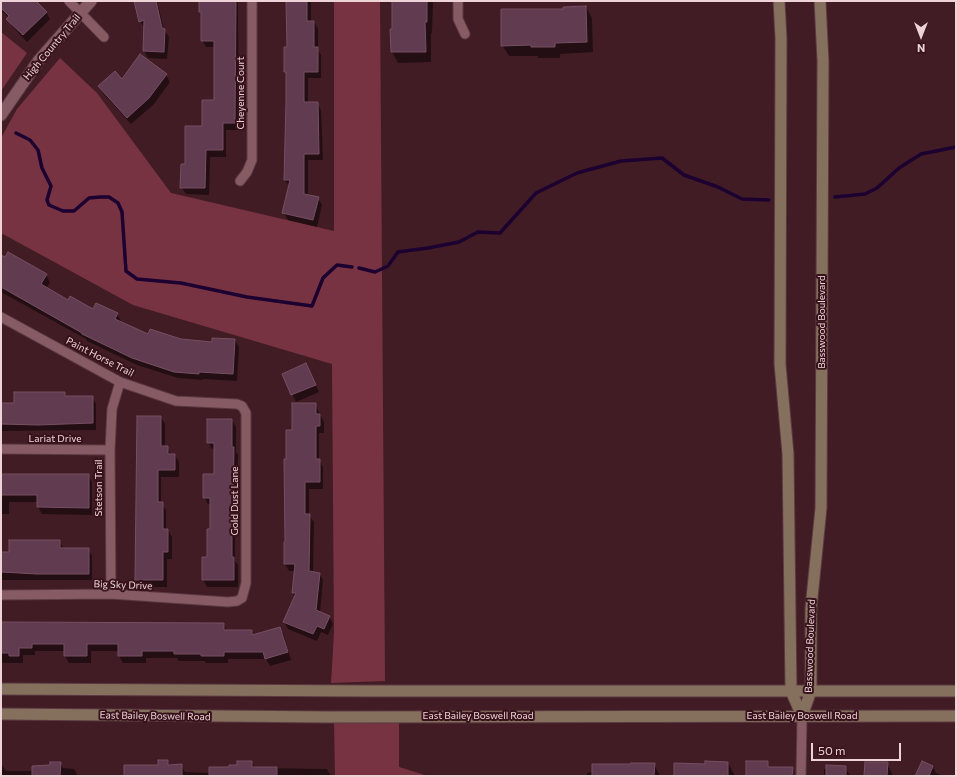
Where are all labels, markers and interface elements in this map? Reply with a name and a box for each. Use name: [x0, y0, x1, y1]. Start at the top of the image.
street label: High Country Trail: [21, 12, 83, 82]
north arrow: [901, 16, 941, 56]
text: N: [917, 42, 925, 55]
street label: Cheyenne Court: [235, 56, 247, 130]
street label: Basswood Boulevard: [816, 275, 828, 369]
street label: Paint Horse Trail: [64, 335, 136, 379]
street label: Lariat Drive: [29, 433, 81, 445]
street label: Stetson Trail: [93, 459, 105, 517]
street label: Gold Dust Lane: [229, 467, 241, 535]
street label: Big Sky Drive: [93, 578, 153, 592]
street label: Basswood Boulevard: [802, 599, 818, 693]
street label: East Bailey Boswell Road: [99, 709, 211, 723]
street label: East Bailey Boswell Road: [423, 710, 533, 722]
street label: East Bailey Boswell Road: [747, 710, 857, 722]
scale bar: [813, 735, 903, 761]
text: 50 m: [818, 743, 846, 757]

